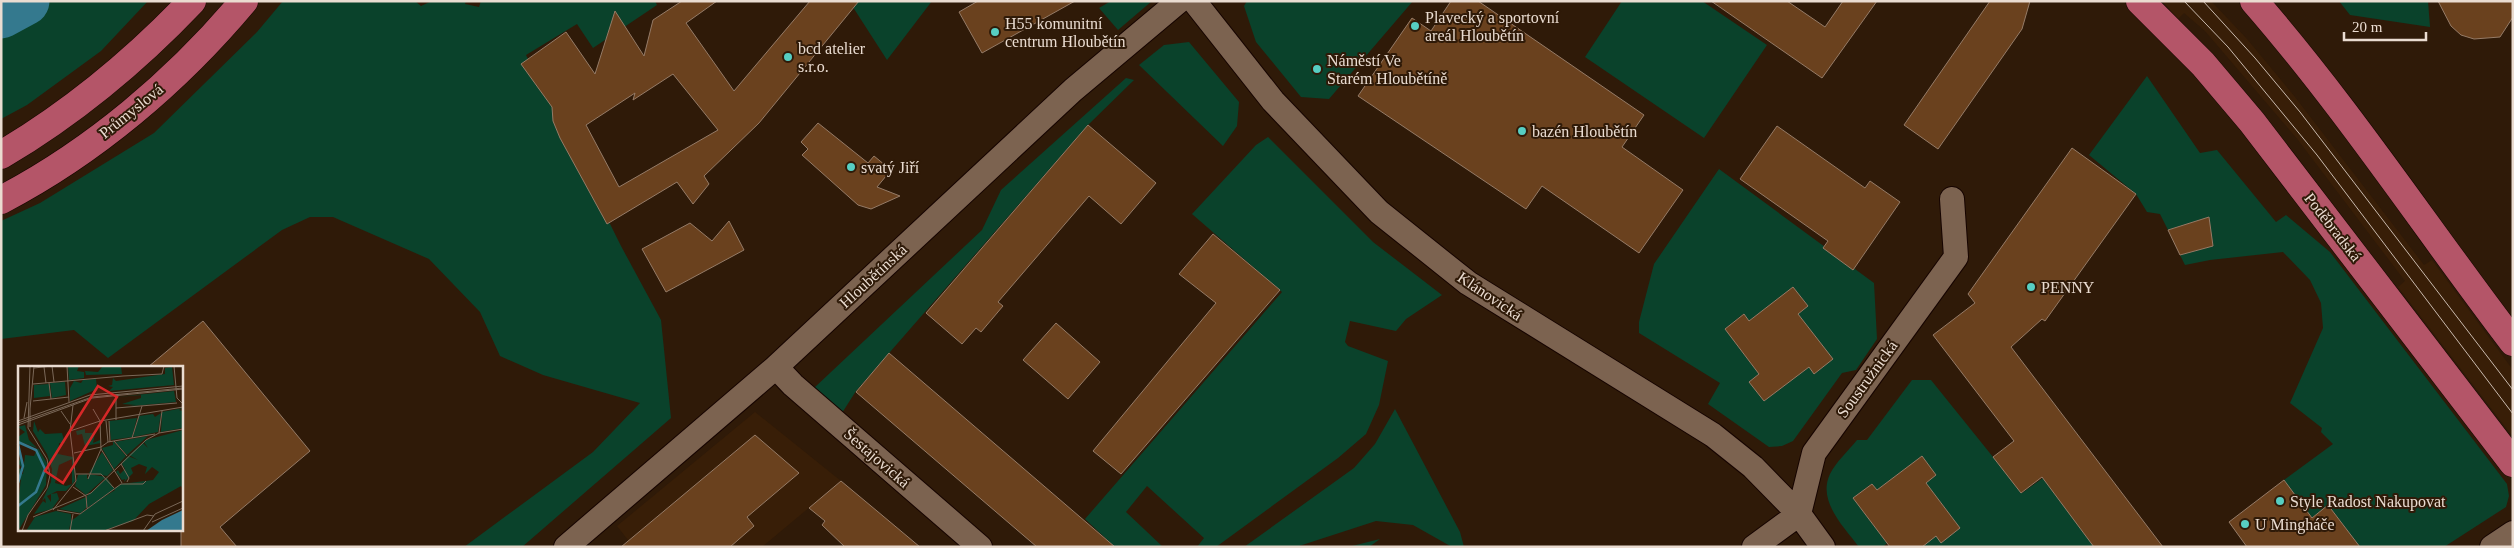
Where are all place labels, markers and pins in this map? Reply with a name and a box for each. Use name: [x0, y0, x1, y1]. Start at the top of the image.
place label: Plavecký a sportovní areál Hloubětín: [1425, 9, 1560, 44]
place label: H55 komunitní centrum Hloubětín: [1005, 15, 1125, 50]
marker: Plavecký a sportovní areál Hloubětín: [1409, 20, 1421, 32]
marker: H55 komunitní centrum Hloubětín: [989, 26, 1001, 38]
place label: bcd atelier s.r.o.: [798, 40, 866, 75]
marker: bcd atelier s.r.o.: [782, 51, 794, 63]
place label: Náměstí Ve Starém Hloubětíně: [1327, 52, 1447, 87]
marker: Náměstí Ve Starém Hloubětíně: [1311, 63, 1323, 75]
place label: bazén Hloubětín: [1532, 123, 1637, 140]
marker: bazén Hloubětín: [1516, 125, 1528, 137]
place label: svatý Jiří: [861, 159, 920, 177]
marker: svatý Jiří: [845, 161, 857, 173]
place label: PENNY: [2041, 279, 2095, 296]
marker: PENNY: [2025, 281, 2037, 293]
place label: Style Radost Nakupovat: [2290, 493, 2446, 511]
marker: Style Radost Nakupovat: [2274, 495, 2286, 507]
place label: U Mingháče: [2255, 516, 2335, 534]
marker: U Mingháče: [2239, 518, 2251, 530]

